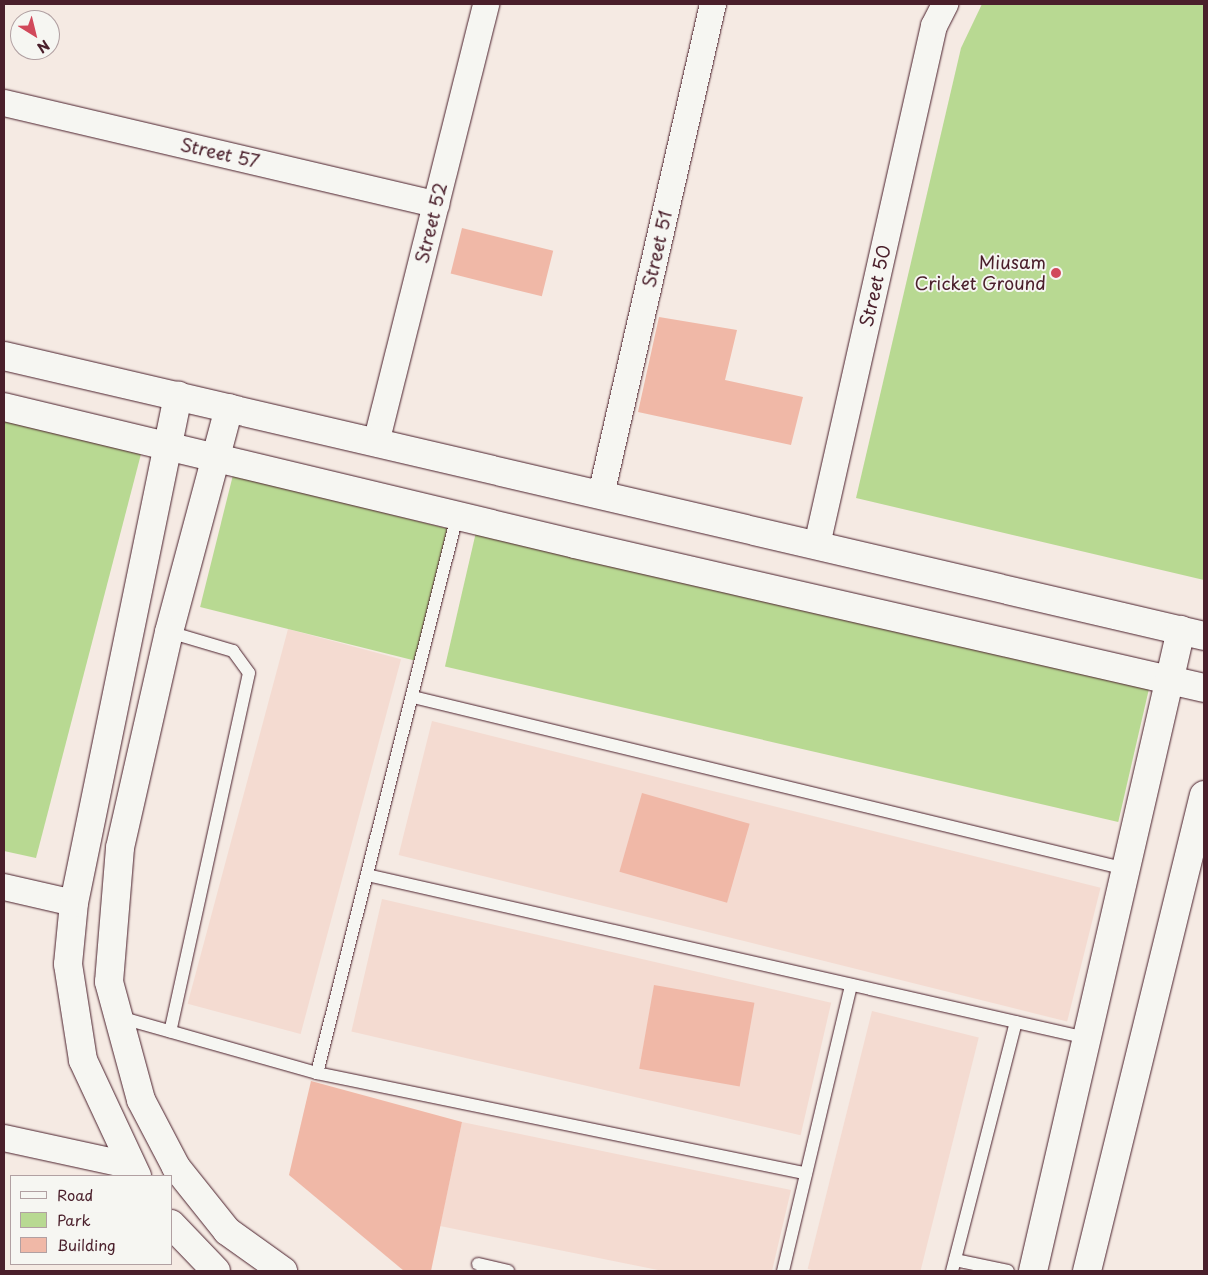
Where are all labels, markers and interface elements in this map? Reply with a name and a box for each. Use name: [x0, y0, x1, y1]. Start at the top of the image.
north arrow: [10, 10, 60, 60]
text: N: [33, 35, 54, 58]
street label: Street 57: [178, 133, 262, 173]
street label: Street 52: [410, 180, 452, 266]
street label: Street 51: [638, 208, 676, 290]
street label: Street 50: [855, 243, 895, 329]
place label: Miusam Cricket Ground: [913, 252, 1046, 294]
marker: Miusam Cricket Ground: [1050, 267, 1062, 279]
legend: [10, 1175, 172, 1265]
text: Road: [57, 1183, 93, 1206]
text: Park: [57, 1208, 91, 1231]
text: Building: [57, 1233, 116, 1256]

